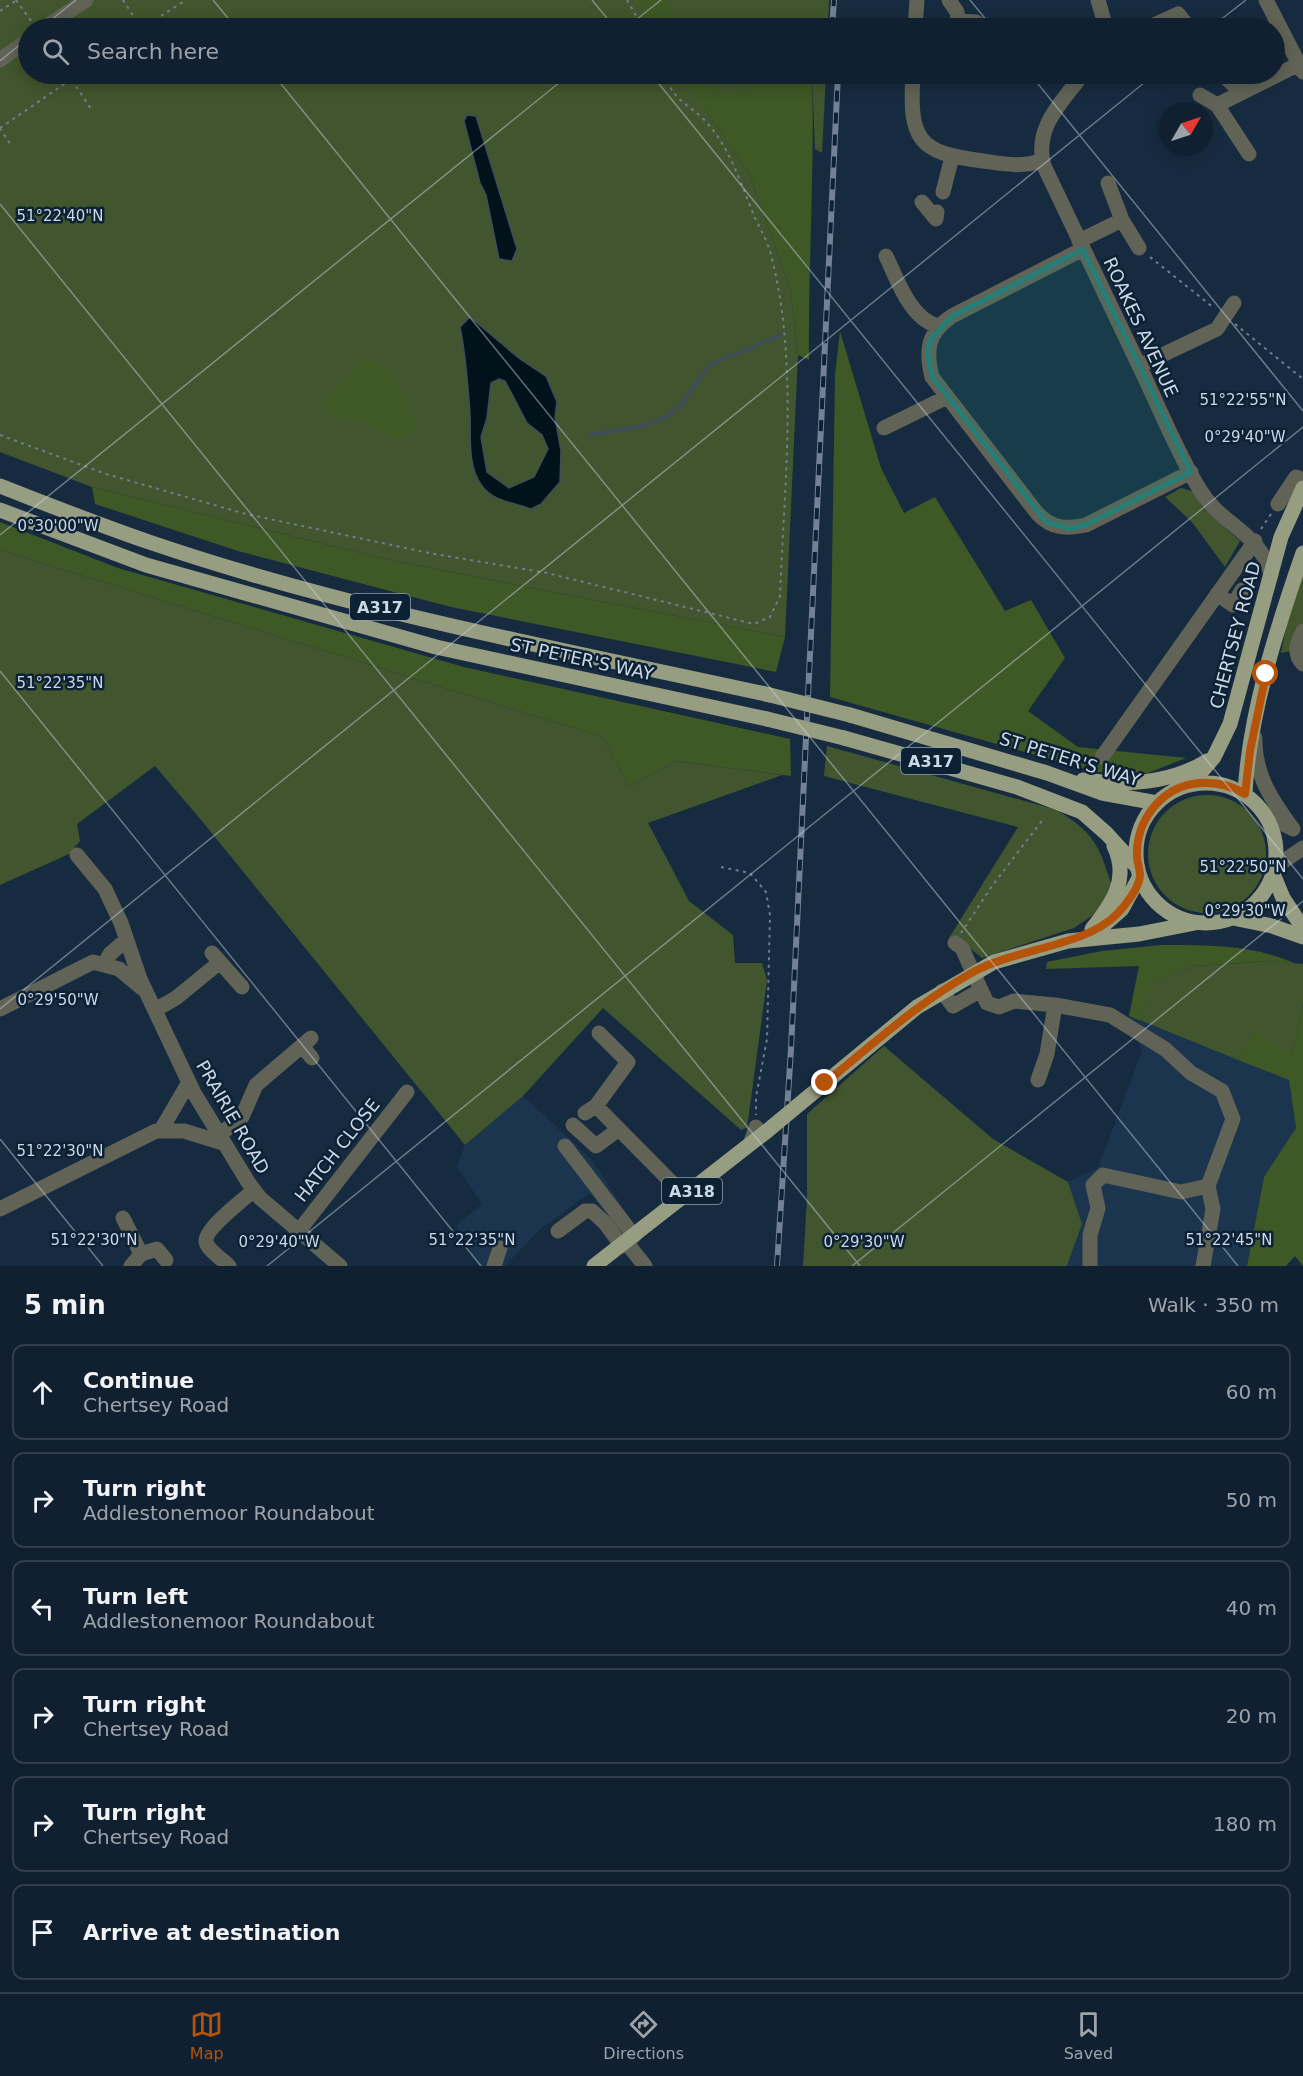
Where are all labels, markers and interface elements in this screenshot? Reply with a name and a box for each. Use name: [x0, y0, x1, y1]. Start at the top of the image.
search box: [18, 18, 1285, 84]
icon: search: [39, 35, 72, 68]
text: Search here: [87, 39, 219, 64]
north arrow: [1159, 102, 1213, 156]
text: 51°22'40"N: [16, 207, 104, 225]
street label: ROAKES AVENUE: [1099, 254, 1183, 400]
text: 51°22'55"N: [1199, 391, 1287, 409]
text: 0°29'40"W: [1204, 428, 1286, 446]
text: 0°30'00"W: [17, 517, 99, 535]
street label: CHERTSEY ROAD: [1205, 559, 1265, 711]
road number: A317: [350, 594, 410, 620]
street label: ST PETER'S WAY: [508, 634, 657, 685]
route start: [1252, 660, 1278, 686]
text: 51°22'35"N: [16, 674, 104, 692]
street label: ST PETER'S WAY: [997, 728, 1144, 791]
road number: A317: [901, 748, 961, 774]
text: 51°22'50"N: [1199, 858, 1287, 876]
text: 0°29'30"W: [1204, 902, 1286, 920]
text: 0°29'50"W: [17, 991, 99, 1009]
street label: PRAIRIE ROAD: [192, 1056, 274, 1178]
route end: [811, 1069, 837, 1095]
street label: HATCH CLOSE: [290, 1094, 384, 1206]
text: 51°22'30"N: [16, 1142, 104, 1160]
road number: A318: [662, 1178, 722, 1204]
text: 51°22'30"N: [50, 1231, 138, 1249]
text: 51°22'35"N: [428, 1231, 516, 1249]
text: 51°22'45"N: [1185, 1231, 1273, 1249]
text: 0°29'40"W: [238, 1233, 320, 1251]
text: 0°29'30"W: [823, 1233, 905, 1251]
text: 5 min: [24, 1290, 106, 1320]
text: Walk · 350 m: [1148, 1293, 1279, 1317]
text: Continue: [83, 1368, 194, 1393]
icon: ahead: [26, 1376, 59, 1409]
text: 60 m: [1226, 1380, 1277, 1404]
text: Chertsey Road: [83, 1393, 229, 1417]
text: Turn right: [83, 1476, 206, 1501]
icon: right: [26, 1484, 59, 1517]
text: 50 m: [1226, 1488, 1277, 1512]
text: Addlestonemoor Roundabout: [83, 1501, 375, 1525]
text: Turn left: [83, 1584, 188, 1609]
icon: left: [26, 1592, 59, 1625]
text: 40 m: [1226, 1596, 1277, 1620]
text: Addlestonemoor Roundabout: [83, 1609, 375, 1633]
text: Turn right: [83, 1692, 206, 1717]
icon: right: [26, 1700, 59, 1733]
text: 20 m: [1226, 1704, 1277, 1728]
text: Chertsey Road: [83, 1717, 229, 1741]
text: Turn right: [83, 1800, 206, 1825]
icon: right: [26, 1808, 59, 1841]
text: 180 m: [1213, 1812, 1277, 1836]
text: Chertsey Road: [83, 1825, 229, 1849]
icon: arrive: [26, 1916, 59, 1949]
text: Arrive at destination: [83, 1920, 340, 1945]
tab: Map: [190, 2008, 224, 2063]
tab: Directions: [603, 2008, 684, 2063]
tab: Saved: [1064, 2008, 1113, 2063]

